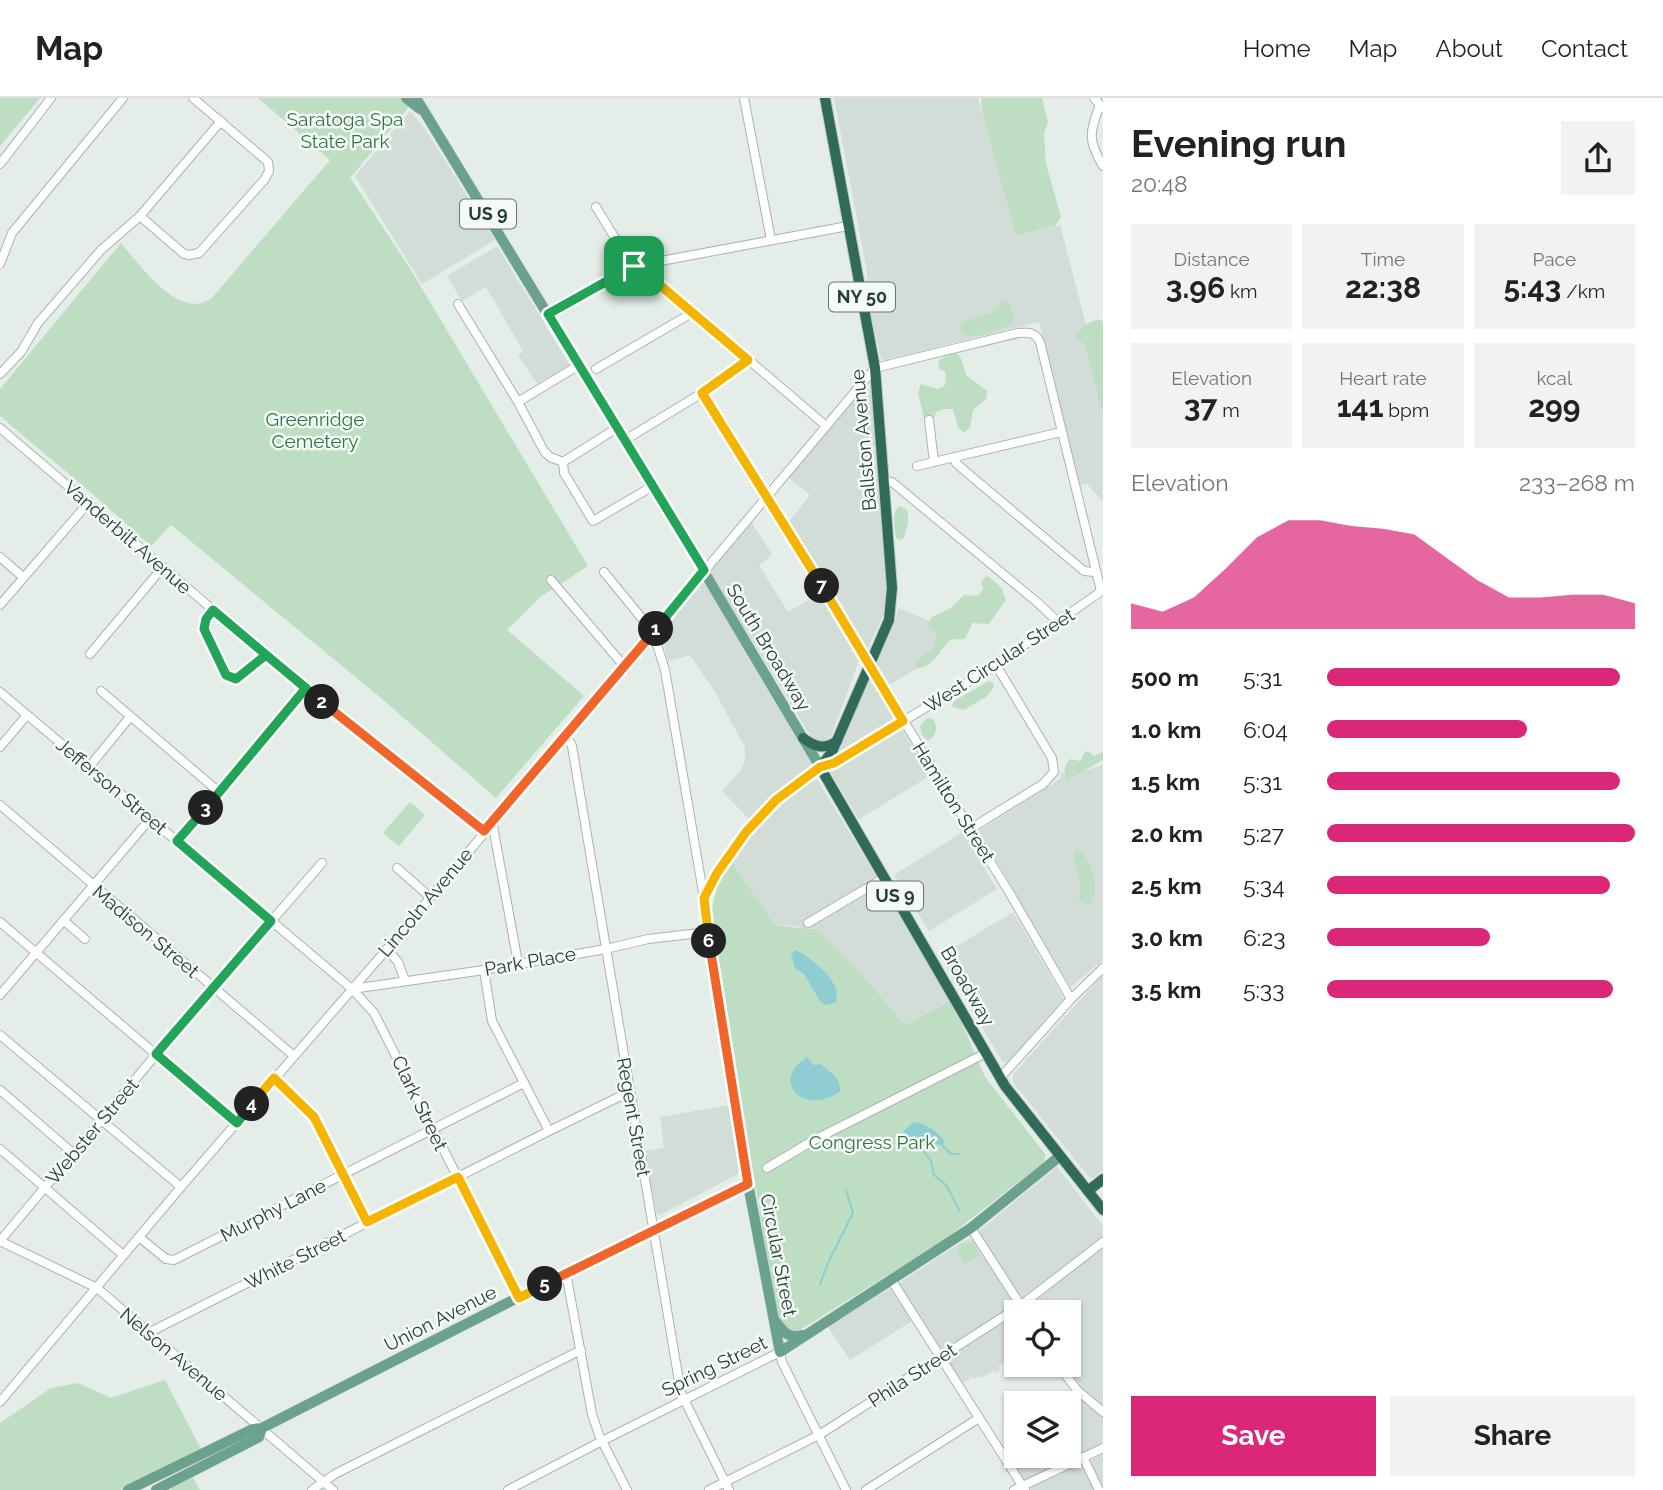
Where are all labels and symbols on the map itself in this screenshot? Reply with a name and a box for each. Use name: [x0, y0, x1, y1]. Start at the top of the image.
park label: Saratoga Spa State Park: [287, 108, 403, 152]
road number: US 9: [460, 200, 516, 229]
pin: [604, 236, 664, 296]
road number: NY 50: [829, 282, 895, 312]
street label: Ballston Avenue: [846, 368, 880, 512]
park label: Greenridge Cemetery: [266, 408, 364, 452]
street label: Vanderbilt Avenue: [60, 476, 196, 598]
pin: 7: [804, 568, 840, 603]
street label: South Broadway: [722, 579, 816, 715]
street label: West Circular Street: [920, 603, 1079, 717]
pin: 1: [638, 612, 674, 646]
pin: 2: [304, 684, 340, 720]
street label: Jefferson Street: [52, 733, 172, 839]
street label: Hamilton Street: [908, 738, 1000, 867]
pin: 3: [188, 790, 224, 826]
street label: Lincoln Avenue: [373, 843, 477, 961]
street label: Madison Street: [88, 880, 204, 982]
road number: US 9: [867, 882, 923, 910]
pin: 6: [692, 924, 726, 958]
street label: Park Place: [483, 942, 577, 980]
street label: Broadway: [936, 942, 1000, 1030]
street label: Clark Street: [388, 1052, 453, 1155]
street label: Regent Street: [613, 1056, 655, 1179]
street label: Webster Street: [41, 1073, 143, 1189]
pin: 4: [234, 1086, 270, 1122]
park label: Congress Park: [809, 1131, 935, 1153]
street label: Murphy Lane: [217, 1174, 329, 1246]
street label: Circular Street: [756, 1192, 802, 1319]
street label: White Street: [241, 1224, 350, 1294]
pin: 5: [528, 1266, 562, 1302]
street label: Union Avenue: [380, 1280, 500, 1356]
street label: Nelson Avenue: [116, 1303, 232, 1405]
street label: Spring Street: [658, 1331, 771, 1401]
street label: Phila Street: [864, 1338, 960, 1411]

